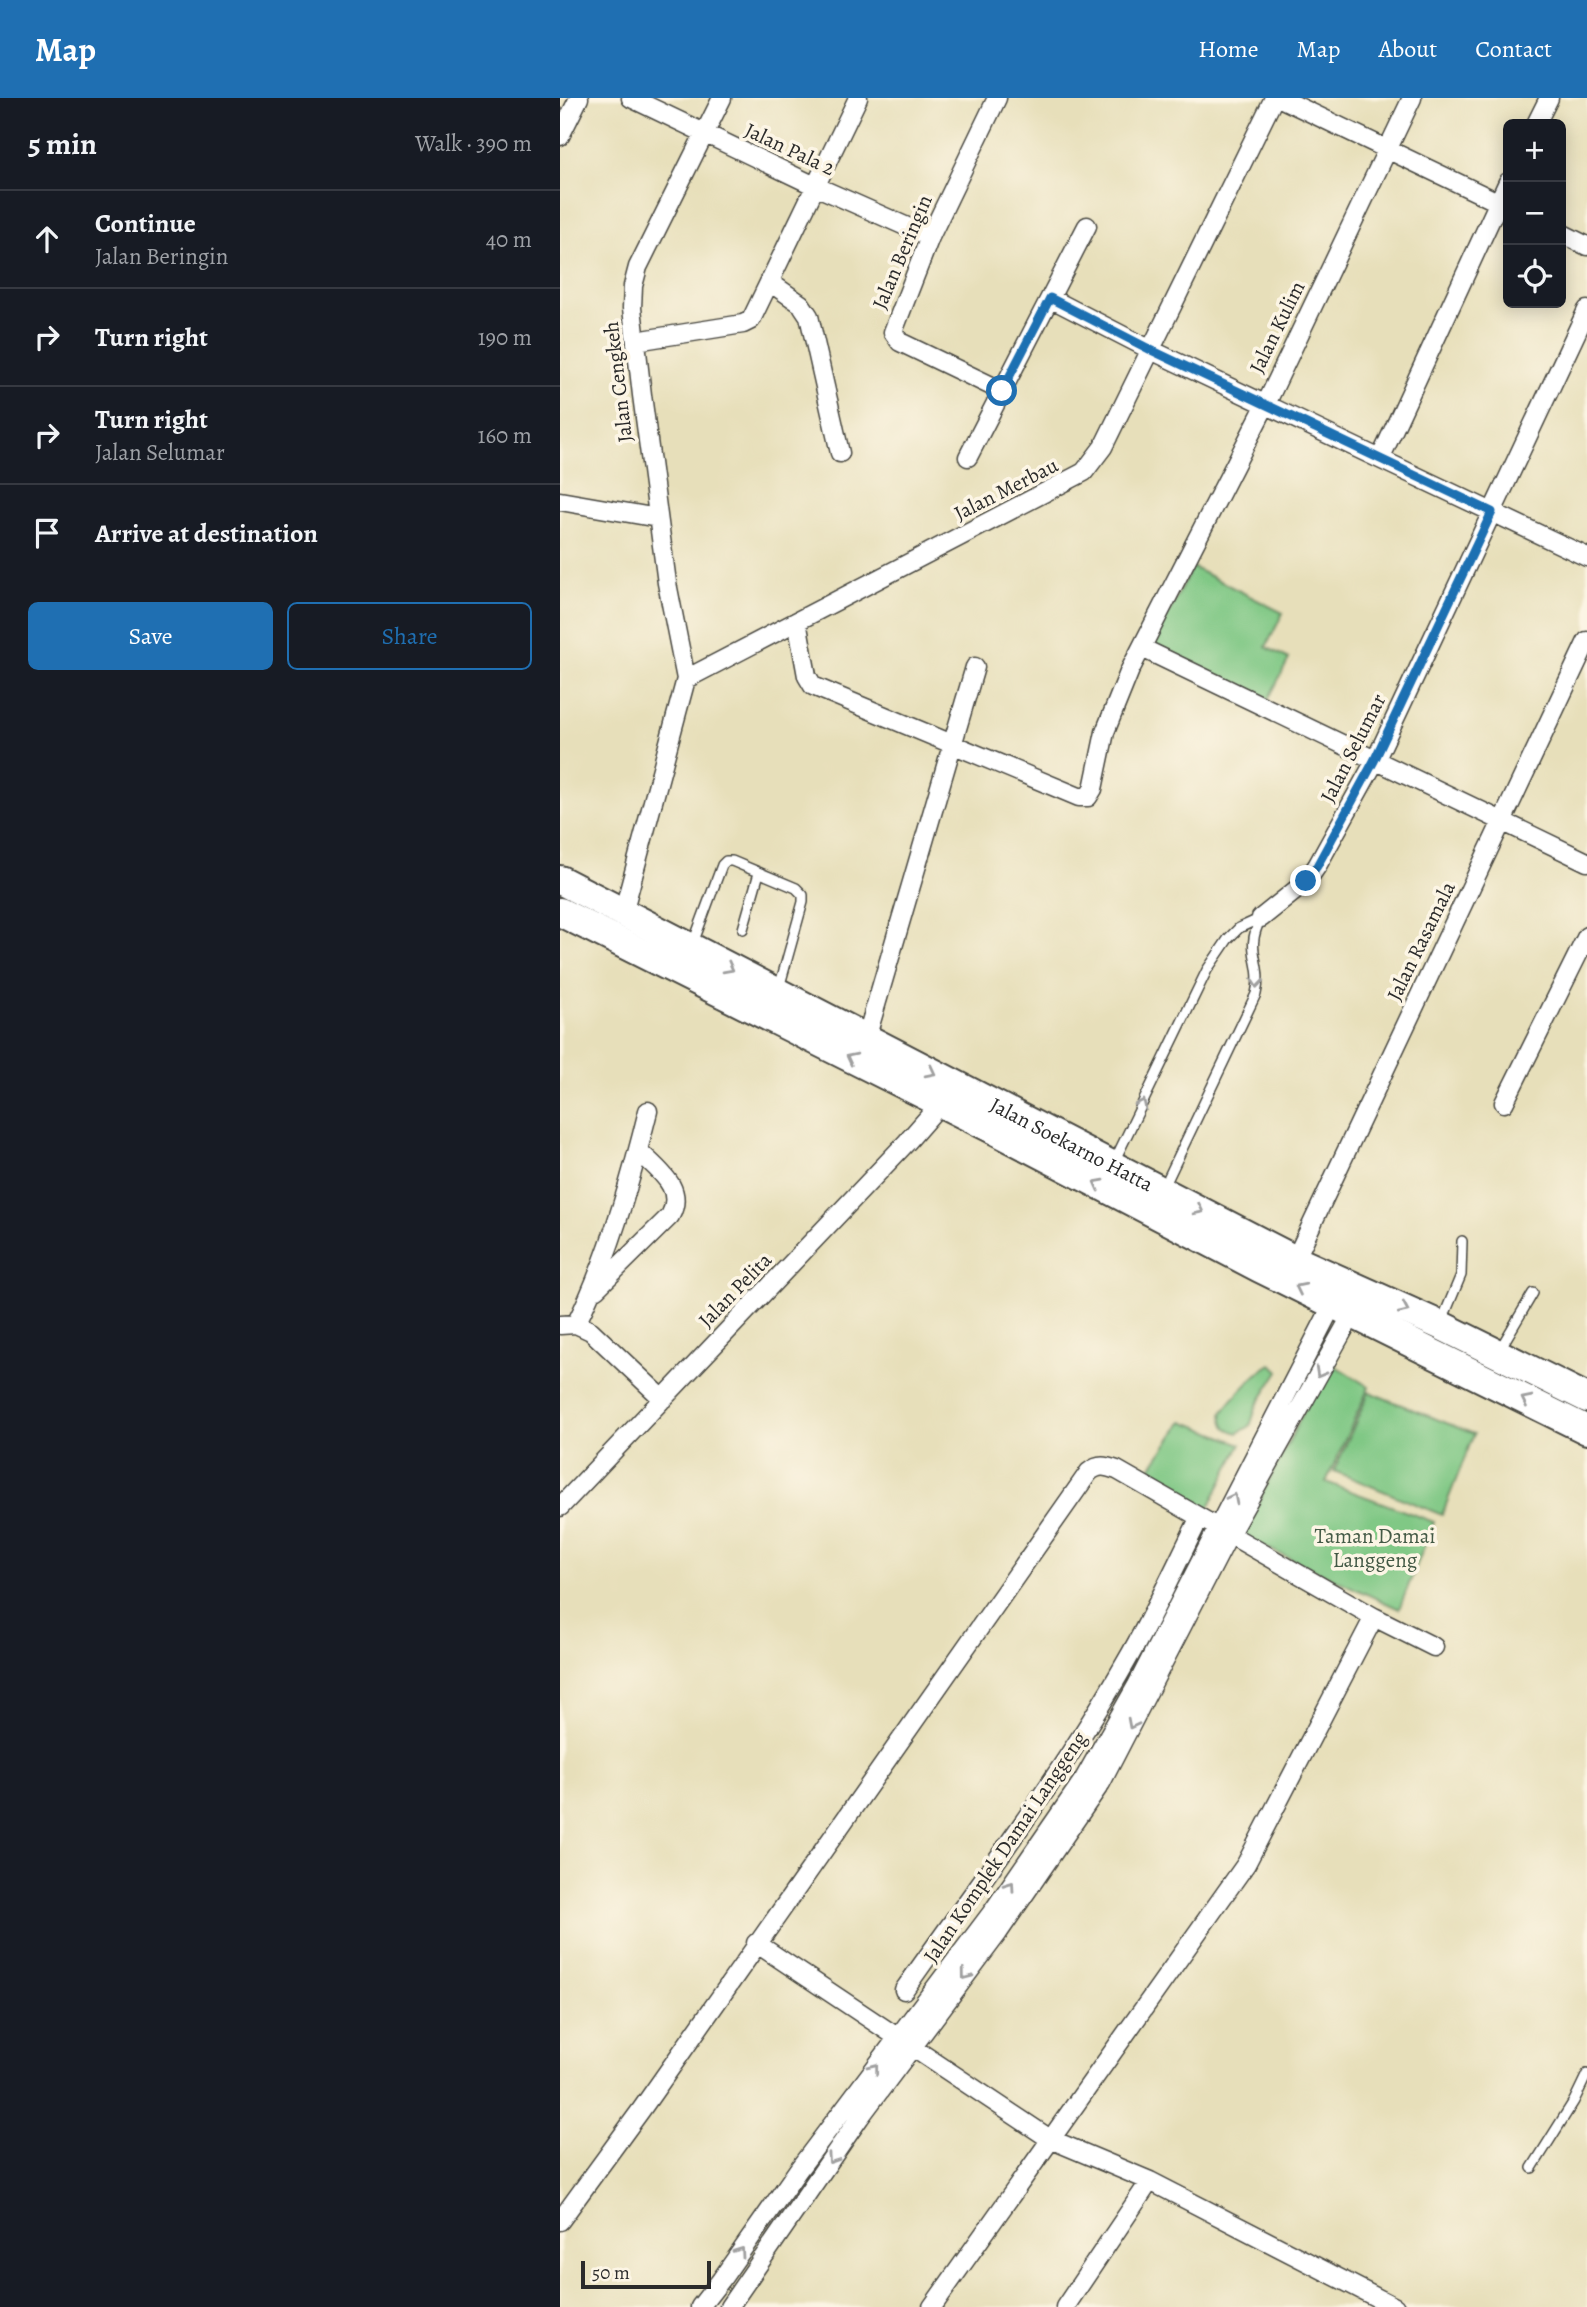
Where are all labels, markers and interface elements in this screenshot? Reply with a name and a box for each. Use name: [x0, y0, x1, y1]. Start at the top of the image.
text: Map: [35, 27, 96, 72]
text: Home: [1198, 33, 1259, 65]
text: Map: [1297, 33, 1341, 65]
text: About: [1379, 33, 1437, 65]
text: Contact: [1475, 33, 1552, 65]
street label: Jalan Pala 2: [740, 116, 840, 182]
map controls: [1503, 119, 1566, 308]
button: +: [1503, 119, 1566, 182]
text: 5 min: [28, 124, 97, 164]
text: Walk · 390 m: [415, 128, 532, 159]
button: −: [1503, 182, 1566, 245]
street label: Jalan Beringin: [865, 190, 939, 314]
text: Continue: [95, 206, 196, 241]
icon: ahead: [28, 220, 66, 258]
text: 40 m: [486, 224, 532, 255]
text: Jalan Beringin: [95, 241, 228, 272]
button: locate: [1503, 245, 1566, 308]
street label: Jalan Kulim: [1243, 276, 1311, 378]
icon: right: [28, 318, 66, 356]
text: Turn right: [95, 320, 208, 355]
street label: Jalan Cengkeh: [597, 320, 639, 444]
text: 190 m: [478, 322, 532, 353]
route start: [986, 375, 1017, 406]
text: Turn right: [95, 402, 208, 437]
icon: right: [28, 416, 66, 454]
text: 160 m: [478, 420, 532, 451]
text: Jalan Selumar: [95, 437, 225, 468]
street label: Jalan Merbau: [949, 451, 1063, 527]
icon: arrive: [28, 514, 66, 552]
text: Arrive at destination: [95, 516, 318, 551]
button: Save: [28, 602, 273, 670]
button: Share: [287, 602, 532, 670]
street label: Jalan Selumar: [1314, 689, 1392, 807]
route end: [1290, 865, 1321, 896]
street label: Jalan Rasamala: [1380, 877, 1462, 1005]
one-way arrow: [722, 959, 734, 973]
one-way arrow: [1250, 977, 1265, 989]
one-way arrow: [846, 1053, 859, 1067]
one-way arrow: [924, 1064, 936, 1078]
street label: Jalan Soekarno Hatta: [985, 1091, 1158, 1198]
one-way arrow: [1133, 1099, 1147, 1111]
one-way arrow: [1093, 1178, 1105, 1192]
one-way arrow: [1192, 1202, 1204, 1216]
street label: Jalan Pelita: [692, 1246, 778, 1334]
one-way arrow: [1295, 1282, 1307, 1296]
one-way arrow: [1397, 1301, 1409, 1315]
one-way arrow: [1315, 1365, 1328, 1378]
one-way arrow: [1521, 1394, 1533, 1408]
one-way arrow: [1225, 1493, 1238, 1505]
park label: Taman Damai Langgeng: [1315, 1522, 1436, 1574]
one-way arrow: [1126, 1717, 1140, 1730]
street label: Jalan Komplek Damai Langgeng: [917, 1725, 1093, 1968]
one-way arrow: [1002, 1881, 1014, 1894]
one-way arrow: [962, 1967, 974, 1980]
one-way arrow: [866, 2064, 879, 2076]
one-way arrow: [828, 2151, 840, 2164]
one-way arrow: [732, 2247, 744, 2260]
scale bar: [581, 2258, 710, 2290]
text: 50 m: [592, 2260, 630, 2286]

